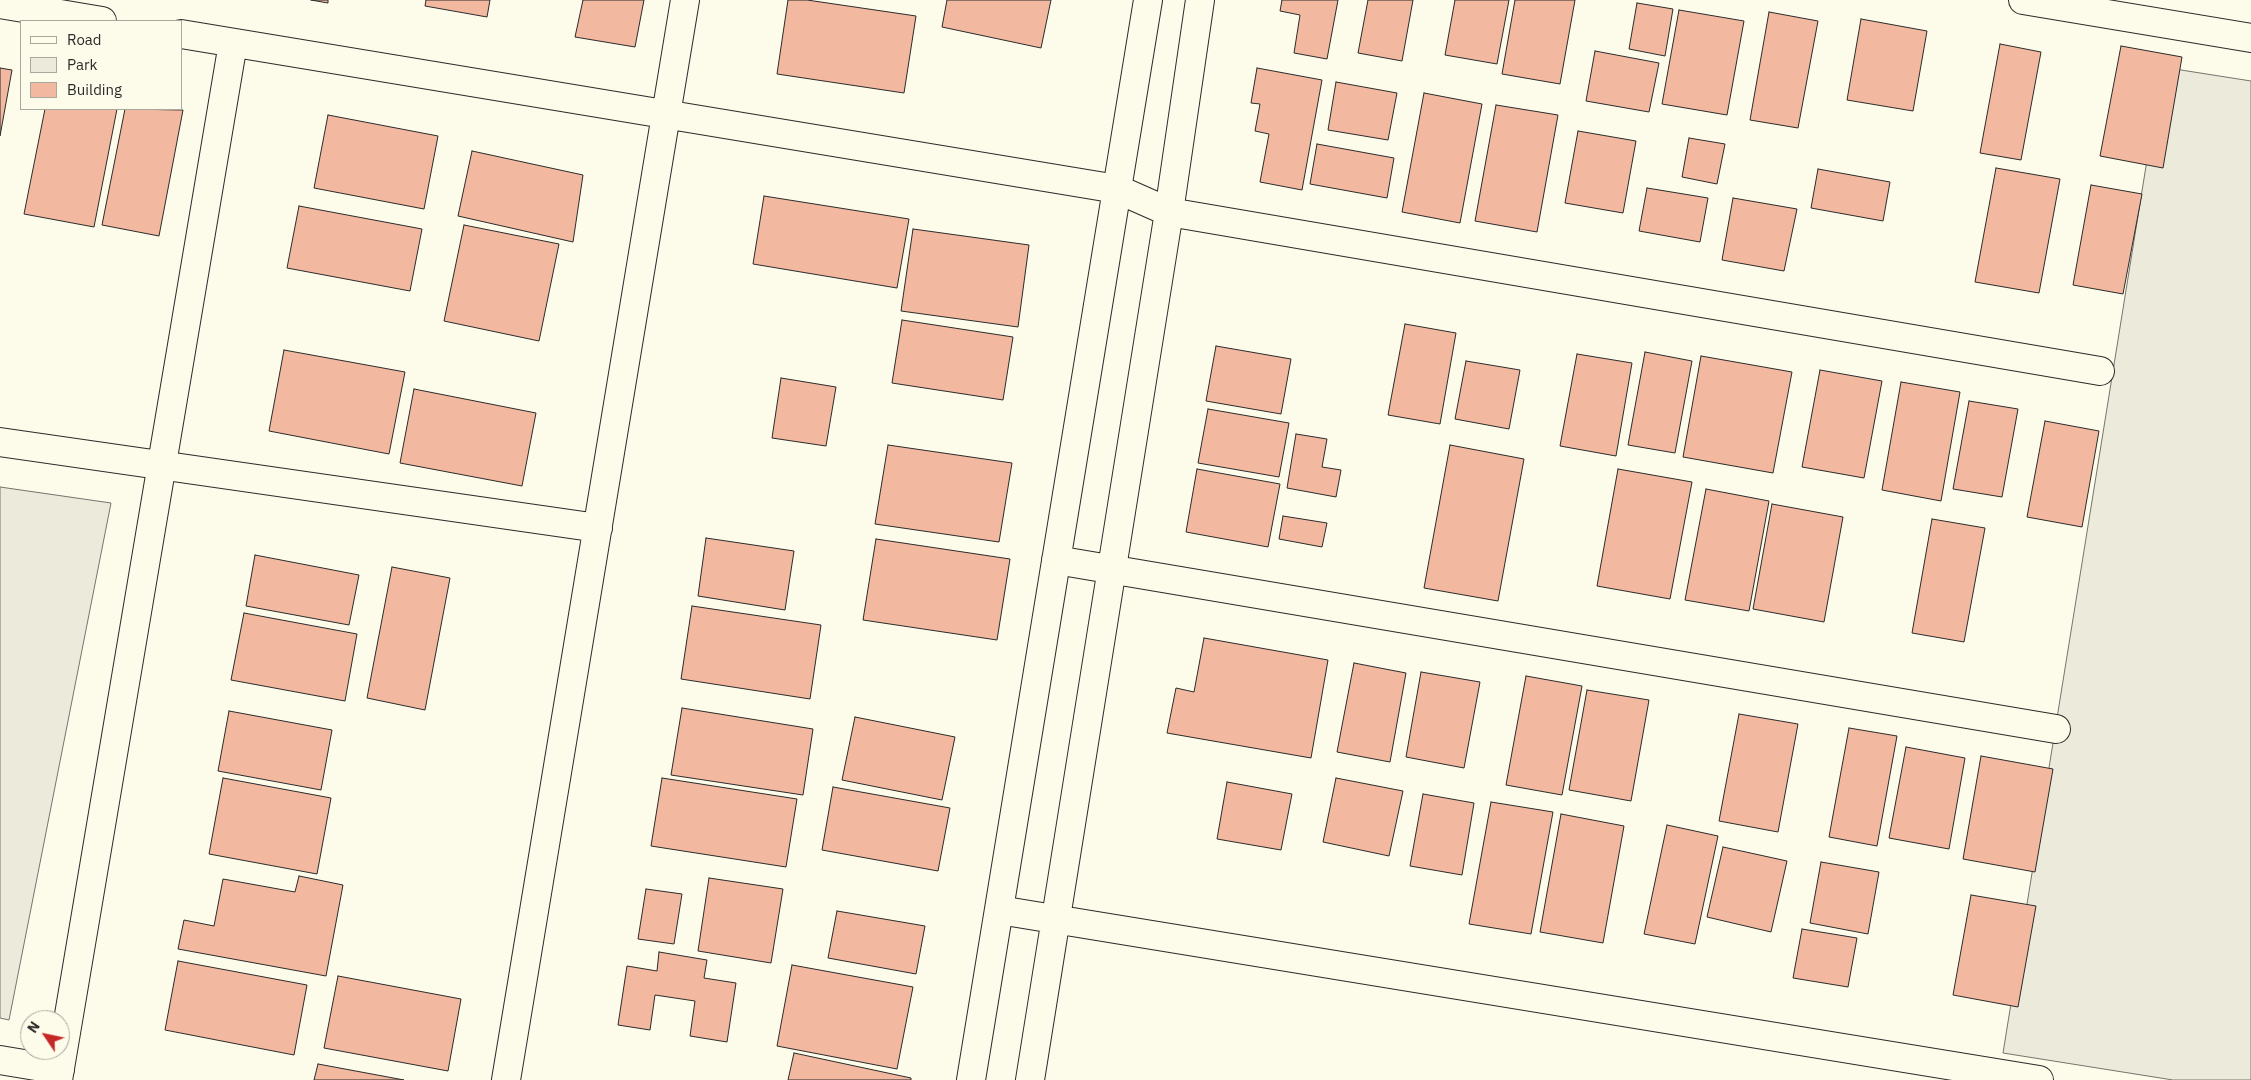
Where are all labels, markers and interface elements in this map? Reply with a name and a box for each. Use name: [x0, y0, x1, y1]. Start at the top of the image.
legend: [20, 20, 182, 110]
text: Road: [67, 30, 102, 49]
text: Park: [67, 55, 97, 74]
text: Building: [67, 80, 122, 99]
north arrow: [20, 1010, 70, 1060]
text: N: [23, 1018, 44, 1036]

